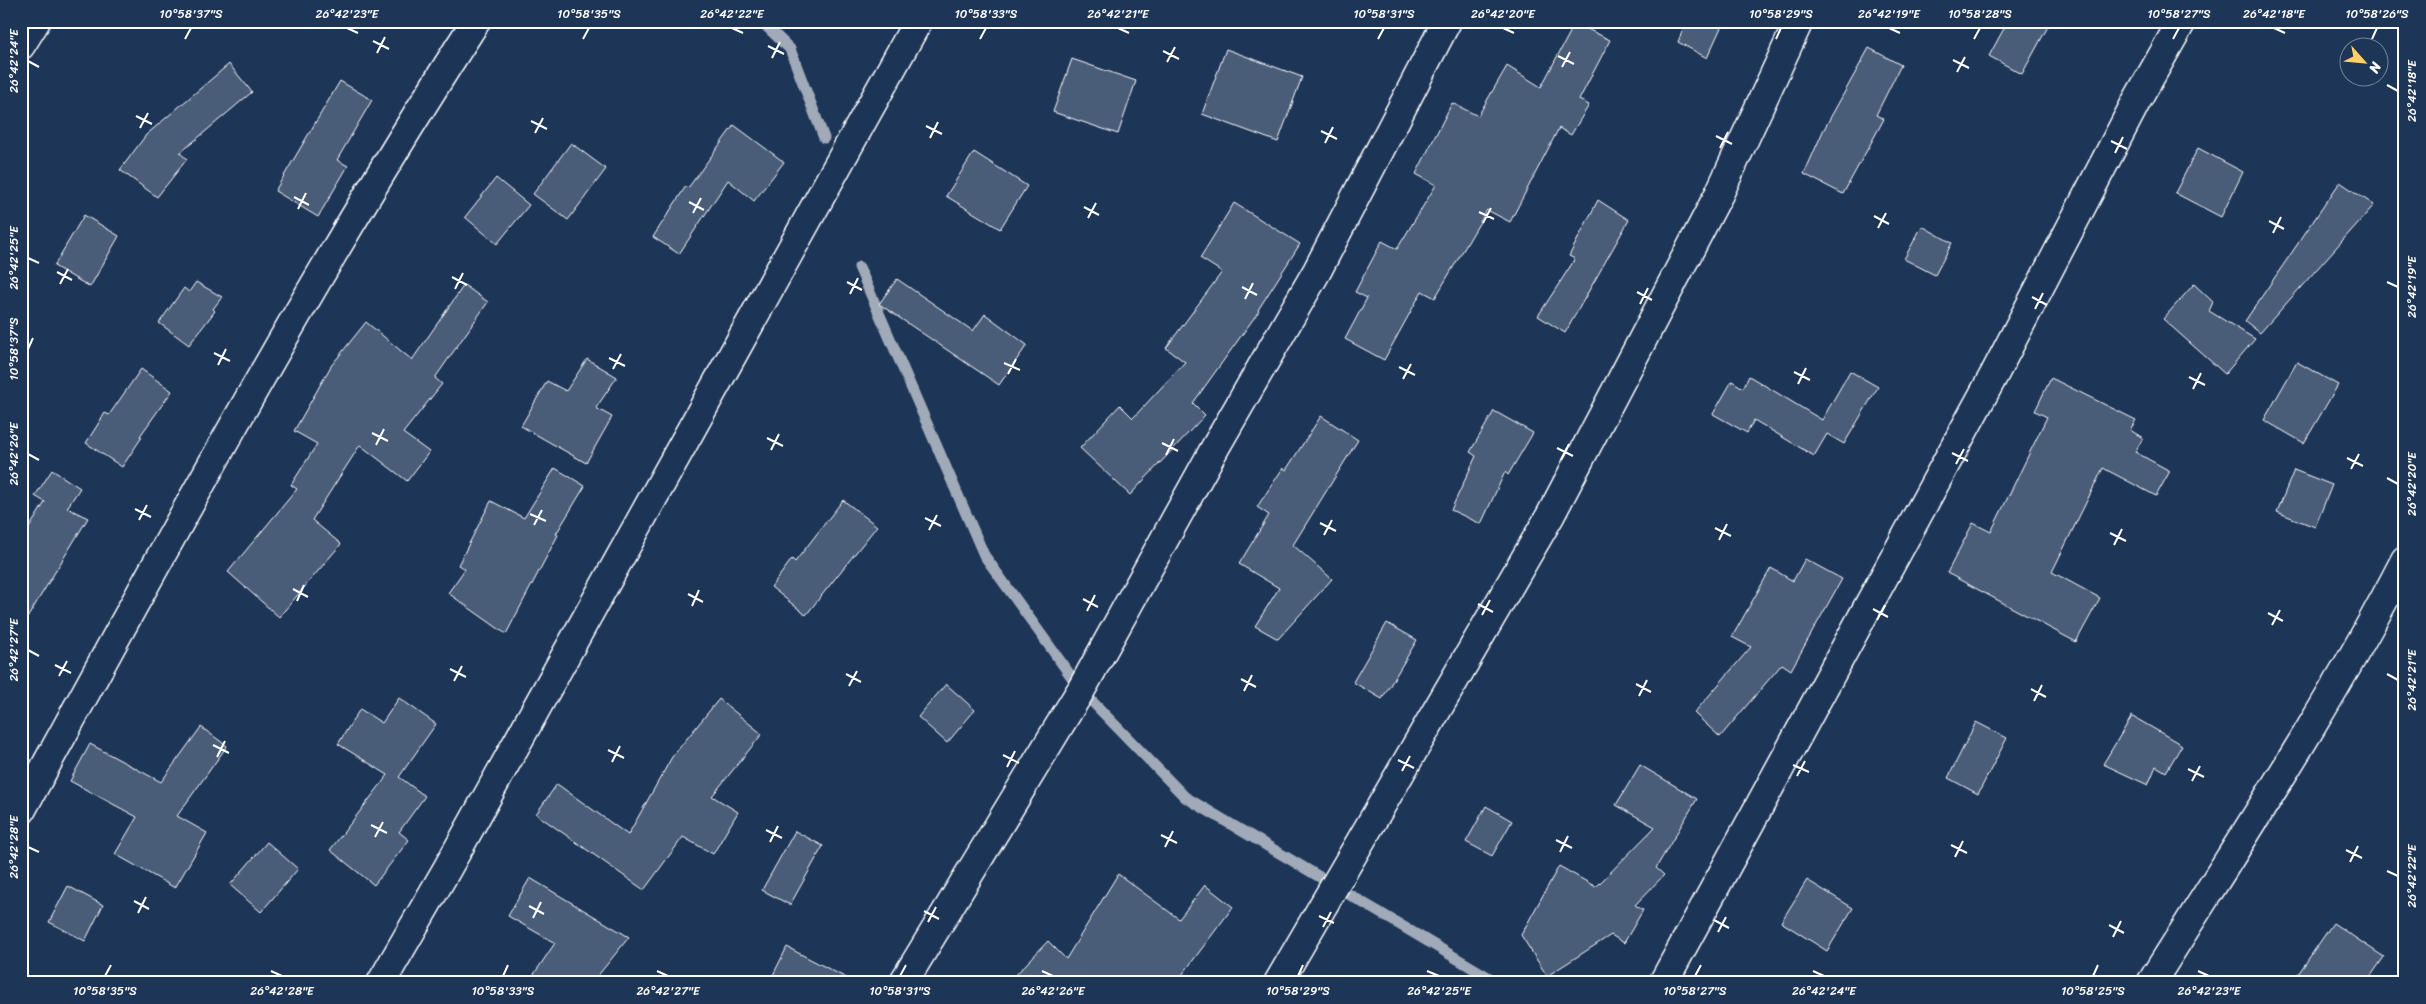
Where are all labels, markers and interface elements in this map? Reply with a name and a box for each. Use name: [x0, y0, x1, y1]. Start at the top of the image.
text: 10°58'37"S: [160, 3, 223, 25]
text: 26°42'23"E: [316, 3, 380, 25]
text: 10°58'35"S: [557, 3, 621, 25]
text: 26°42'22"E: [700, 3, 765, 25]
text: 10°58'33"S: [955, 3, 1018, 25]
text: 26°42'21"E: [1087, 3, 1150, 25]
text: 10°58'31"S: [1353, 3, 1415, 25]
text: 26°42'20"E: [1471, 3, 1536, 25]
text: 10°58'29"S: [1749, 3, 1813, 25]
text: 26°42'19"E: [1858, 3, 1921, 25]
text: 10°58'28"S: [1948, 3, 2012, 25]
text: 10°58'27"S: [2147, 3, 2211, 25]
text: 26°42'18"E: [2243, 3, 2306, 25]
text: 10°58'26"S: [2345, 3, 2409, 25]
text: 26°42'24"E: [3, 28, 25, 93]
north arrow: [2338, 38, 2388, 88]
text: N: [2362, 57, 2389, 78]
text: 26°42'18"E: [2401, 59, 2423, 122]
text: 26°42'25"E: [3, 225, 25, 290]
text: 26°42'19"E: [2401, 255, 2423, 318]
text: 10°58'37"S: [3, 317, 25, 380]
text: 26°42'26"E: [3, 421, 25, 486]
text: 26°42'20"E: [2401, 451, 2423, 516]
text: 26°42'27"E: [3, 617, 25, 682]
text: 26°42'21"E: [2401, 648, 2423, 711]
text: 26°42'28"E: [3, 814, 25, 879]
text: 26°42'22"E: [2401, 843, 2423, 908]
text: 10°58'35"S: [73, 980, 137, 1002]
text: 26°42'28"E: [250, 980, 315, 1002]
text: 10°58'33"S: [472, 980, 535, 1002]
text: 26°42'27"E: [636, 980, 701, 1002]
text: 10°58'31"S: [869, 980, 931, 1002]
text: 26°42'26"E: [1021, 980, 1086, 1002]
text: 10°58'29"S: [1266, 980, 1330, 1002]
text: 26°42'25"E: [1407, 980, 1472, 1002]
text: 10°58'27"S: [1663, 980, 1727, 1002]
text: 26°42'24"E: [1792, 980, 1857, 1002]
text: 10°58'25"S: [2061, 980, 2125, 1002]
text: 26°42'23"E: [2178, 980, 2242, 1002]

